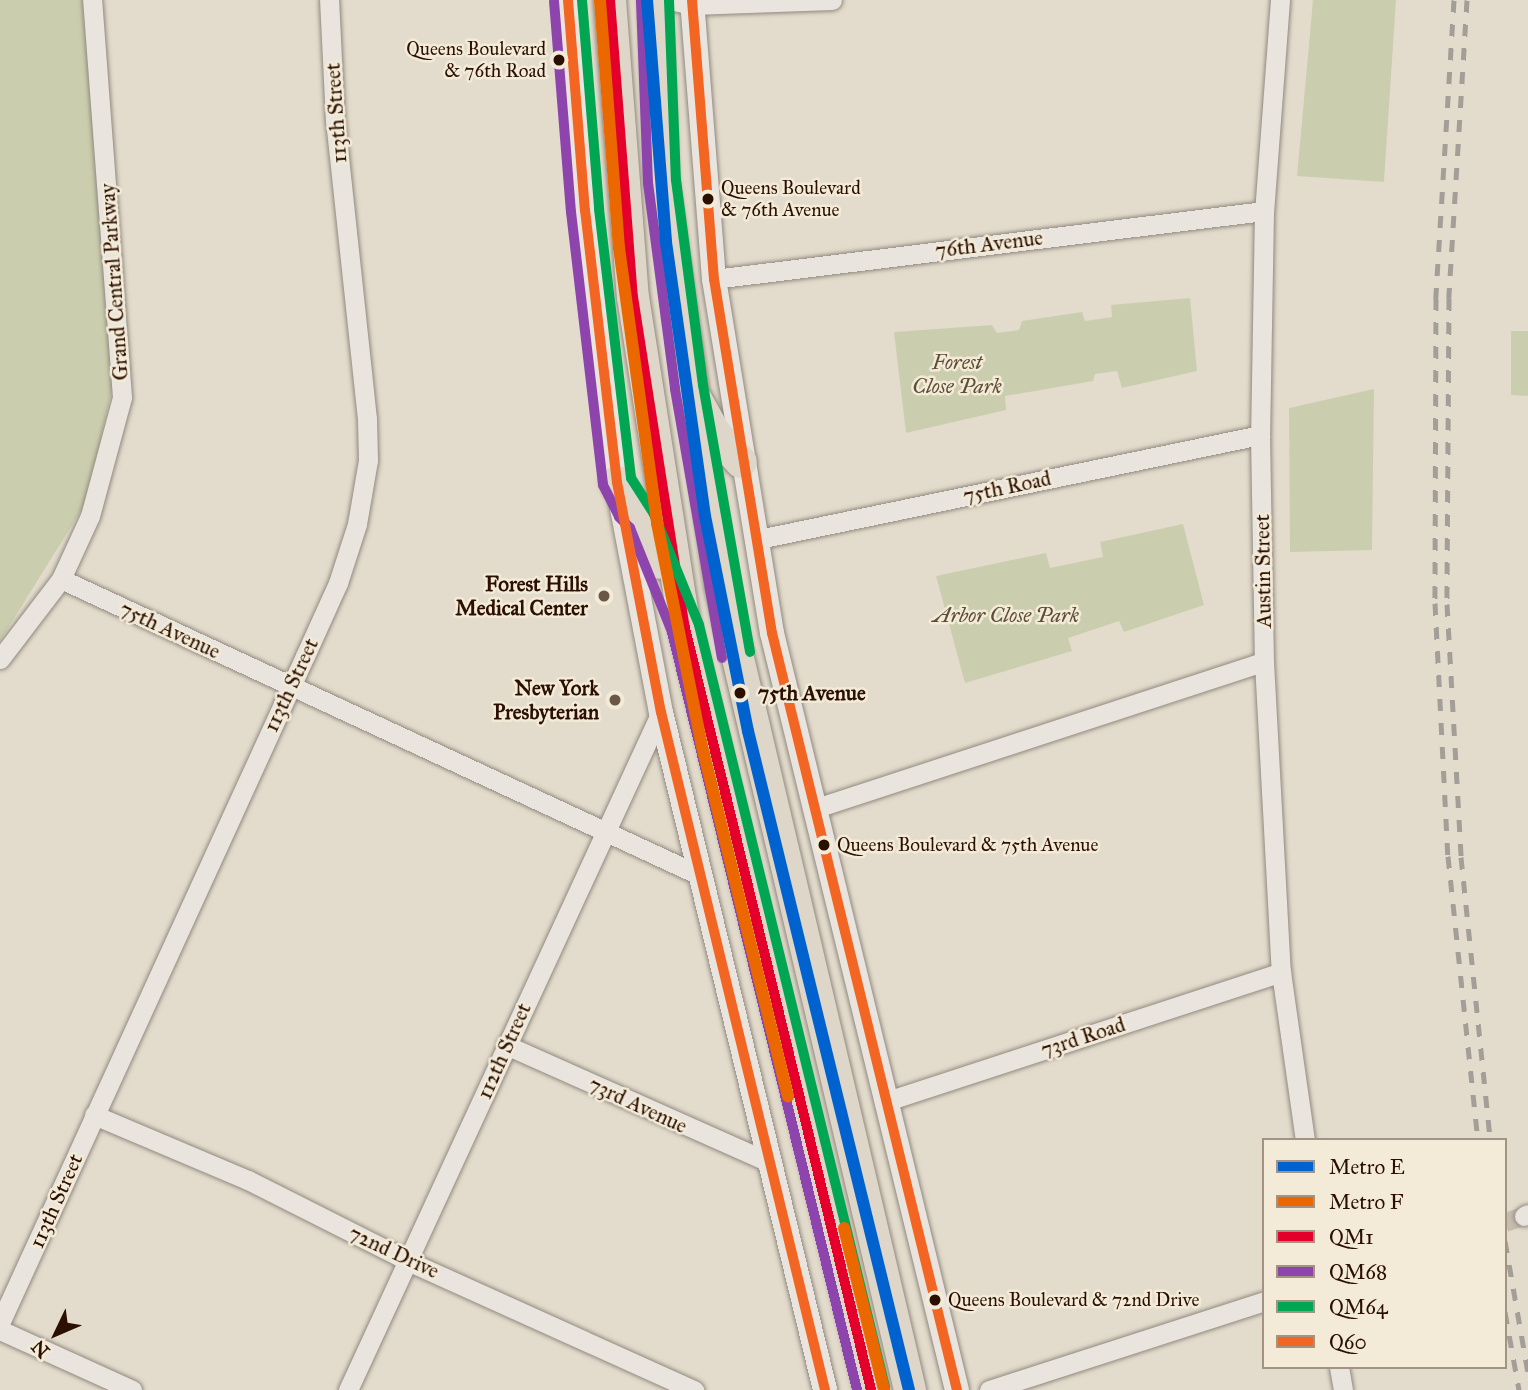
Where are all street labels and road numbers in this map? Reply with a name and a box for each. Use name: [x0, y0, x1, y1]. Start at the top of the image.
street label: 113th Street: [320, 62, 352, 164]
street label: Grand Central Parkway: [95, 183, 133, 381]
street label: 76th Avenue: [934, 225, 1044, 263]
street label: 75th Road: [961, 465, 1053, 509]
street label: Austin Street: [1249, 514, 1277, 628]
street label: 75th Avenue: [116, 596, 224, 664]
street label: 113th Street: [258, 634, 324, 736]
street label: 112th Street: [472, 999, 536, 1103]
street label: 73rd Road: [1038, 1012, 1128, 1062]
street label: 73rd Avenue: [585, 1071, 691, 1139]
street label: 113th Street: [24, 1150, 88, 1252]
street label: 72nd Drive: [345, 1220, 443, 1284]

